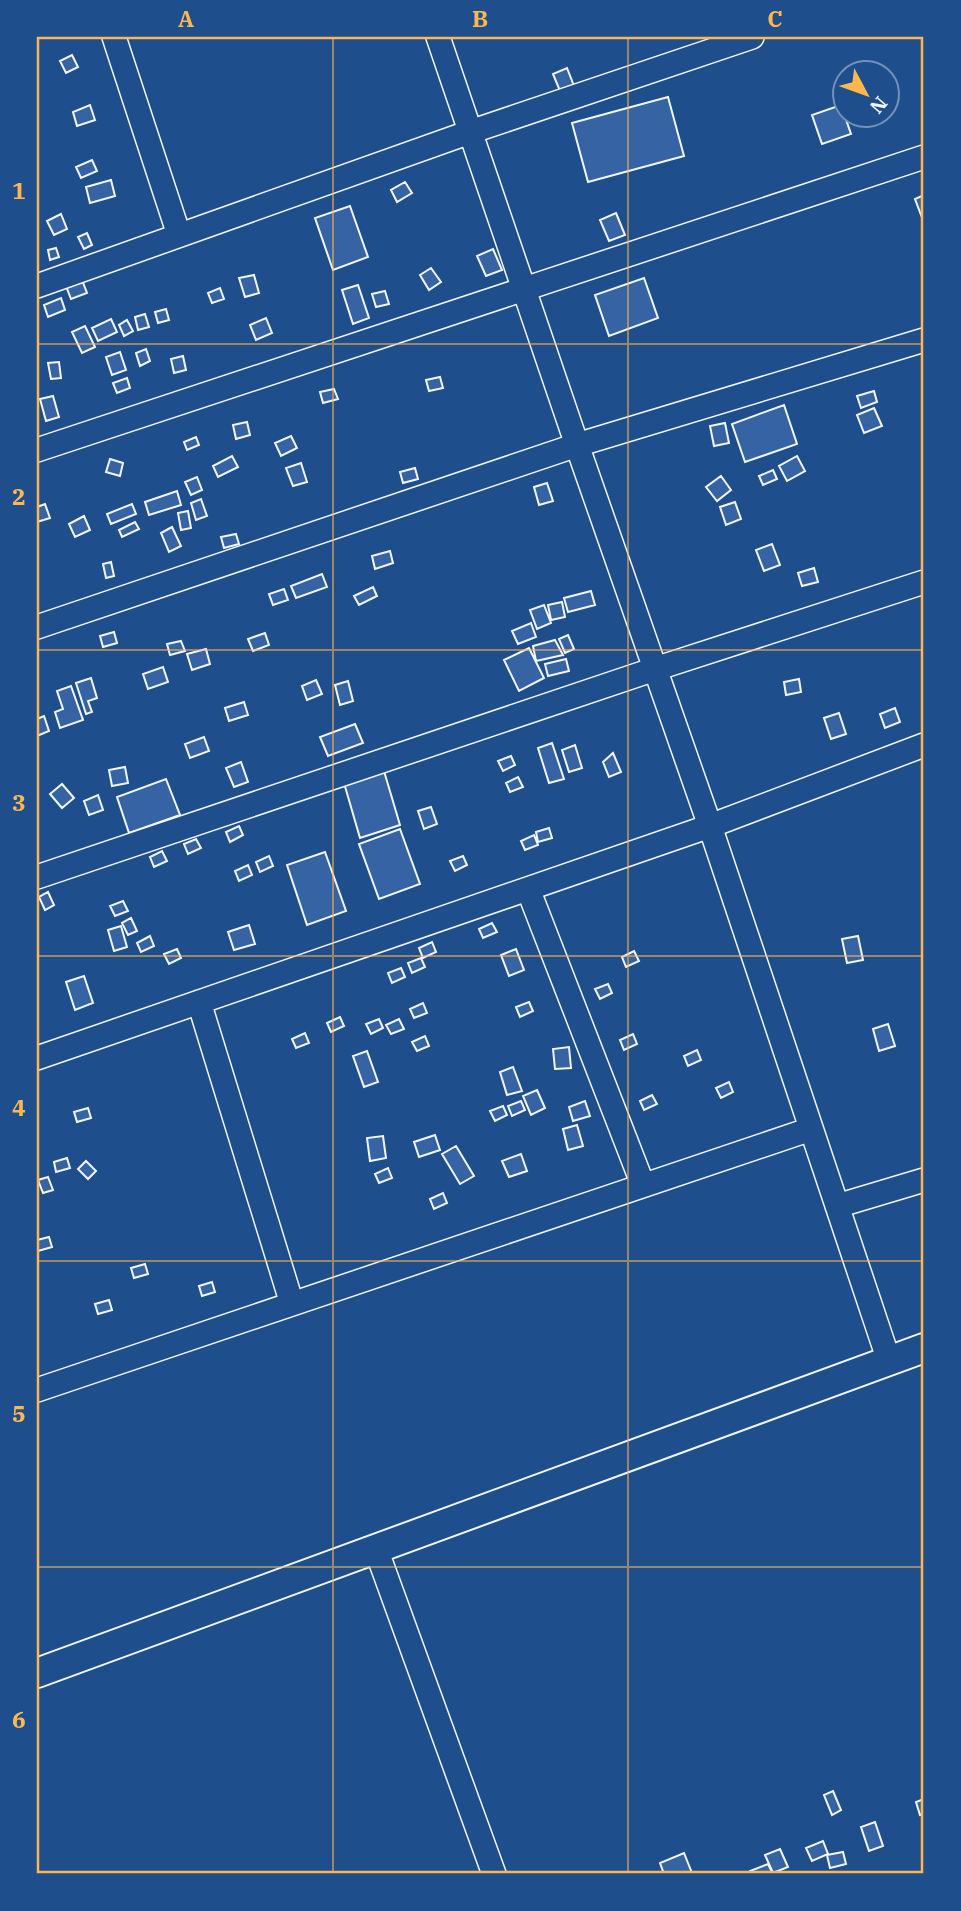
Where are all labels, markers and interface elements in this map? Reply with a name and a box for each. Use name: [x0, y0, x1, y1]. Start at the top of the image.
text: A: [178, 3, 194, 33]
text: B: [472, 3, 488, 33]
text: C: [767, 3, 783, 33]
north arrow: [832, 60, 902, 130]
text: N: [865, 92, 893, 119]
text: 1: [12, 175, 26, 205]
text: 2: [12, 481, 26, 511]
text: 3: [12, 787, 26, 817]
text: 4: [12, 1092, 26, 1122]
text: 5: [12, 1398, 26, 1428]
text: 6: [12, 1704, 26, 1734]

